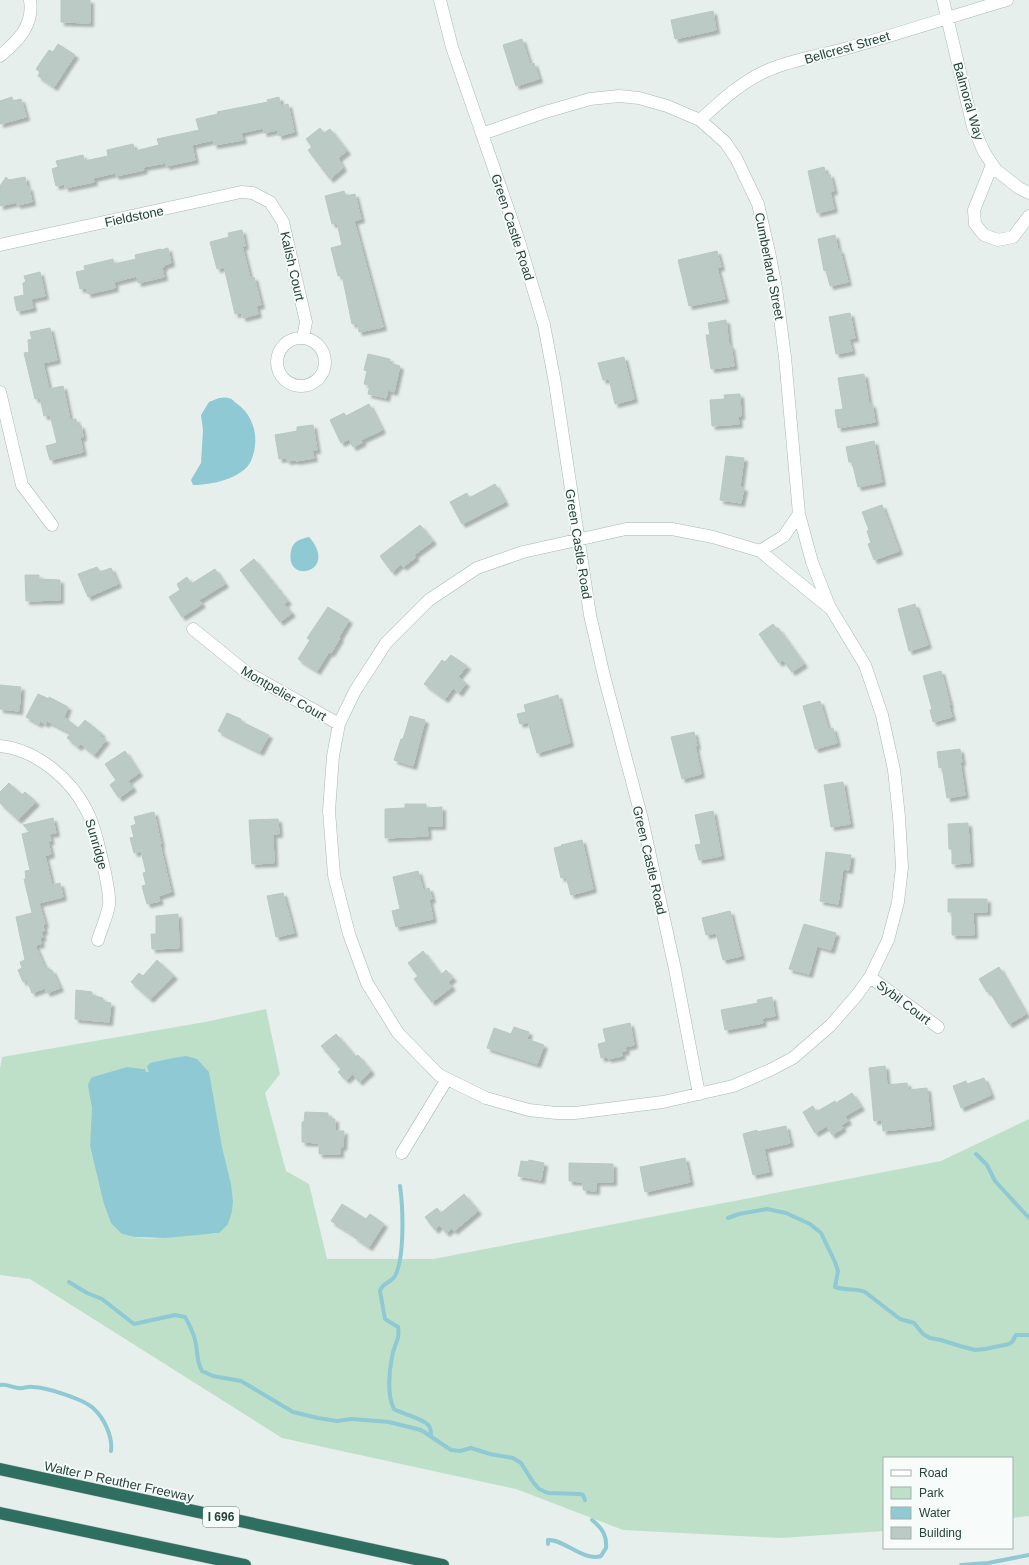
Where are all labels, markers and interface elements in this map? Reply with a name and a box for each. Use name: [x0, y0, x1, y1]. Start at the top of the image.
street label: Bellcrest Street: [803, 28, 892, 67]
street label: Balmoral Way: [950, 60, 987, 142]
street label: Green Castle Road: [488, 172, 537, 282]
street label: Fieldstone: [103, 203, 165, 230]
street label: Cumberland Street: [752, 211, 787, 321]
street label: Kalish Court: [277, 230, 308, 303]
street label: Green Castle Road: [562, 488, 595, 600]
street label: Montpelier Court: [238, 663, 329, 724]
street label: Green Castle Road: [630, 804, 669, 916]
street label: Sunridge: [82, 817, 111, 871]
street label: Sybil Court: [874, 977, 934, 1028]
legend: [883, 1457, 1013, 1549]
street label: Walter P Reuther Freeway: [43, 1458, 195, 1505]
text: Road: [919, 1466, 948, 1480]
text: Park: [919, 1486, 945, 1500]
text: Water: [919, 1506, 951, 1520]
road number: I 696: [203, 1507, 239, 1527]
text: Building: [919, 1526, 962, 1540]

